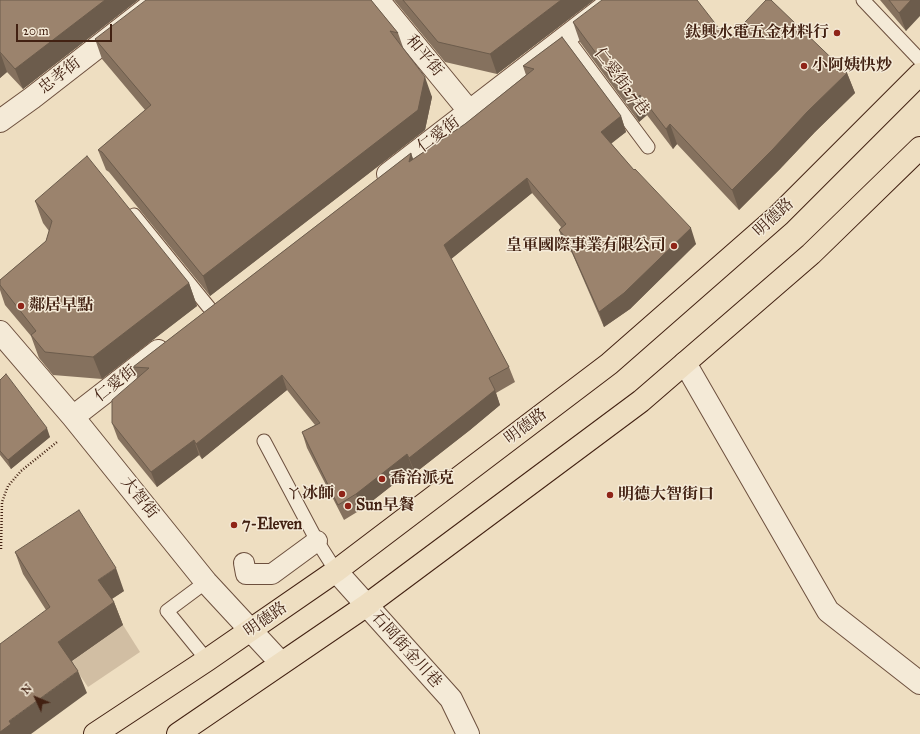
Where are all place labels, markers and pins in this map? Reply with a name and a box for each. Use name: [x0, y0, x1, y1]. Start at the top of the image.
place label: 鈦興水電五金材料行: [685, 23, 829, 43]
marker: 鈦興水電五金材料行: [832, 28, 842, 38]
place label: 小阿姨快炒: [812, 56, 892, 76]
marker: 小阿姨快炒: [799, 61, 809, 71]
place label: 皇軍國際事業有限公司: [506, 236, 666, 256]
marker: 皇軍國際事業有限公司: [669, 241, 679, 251]
place label: 鄰居早點: [29, 296, 93, 316]
marker: 鄰居早點: [16, 301, 26, 311]
place label: 喬治派克: [390, 469, 454, 489]
marker: 喬治派克: [377, 474, 387, 484]
place label: ㄚ冰師: [286, 484, 334, 504]
place label: 明德大智街口: [618, 485, 714, 505]
marker: ㄚ冰師: [337, 489, 347, 499]
marker: 明德大智街口: [605, 490, 615, 500]
place label: Sun早餐: [356, 496, 414, 516]
marker: Sun早餐: [343, 501, 353, 511]
place label: 7-Eleven: [242, 515, 302, 535]
marker: 7-Eleven: [229, 520, 239, 530]

